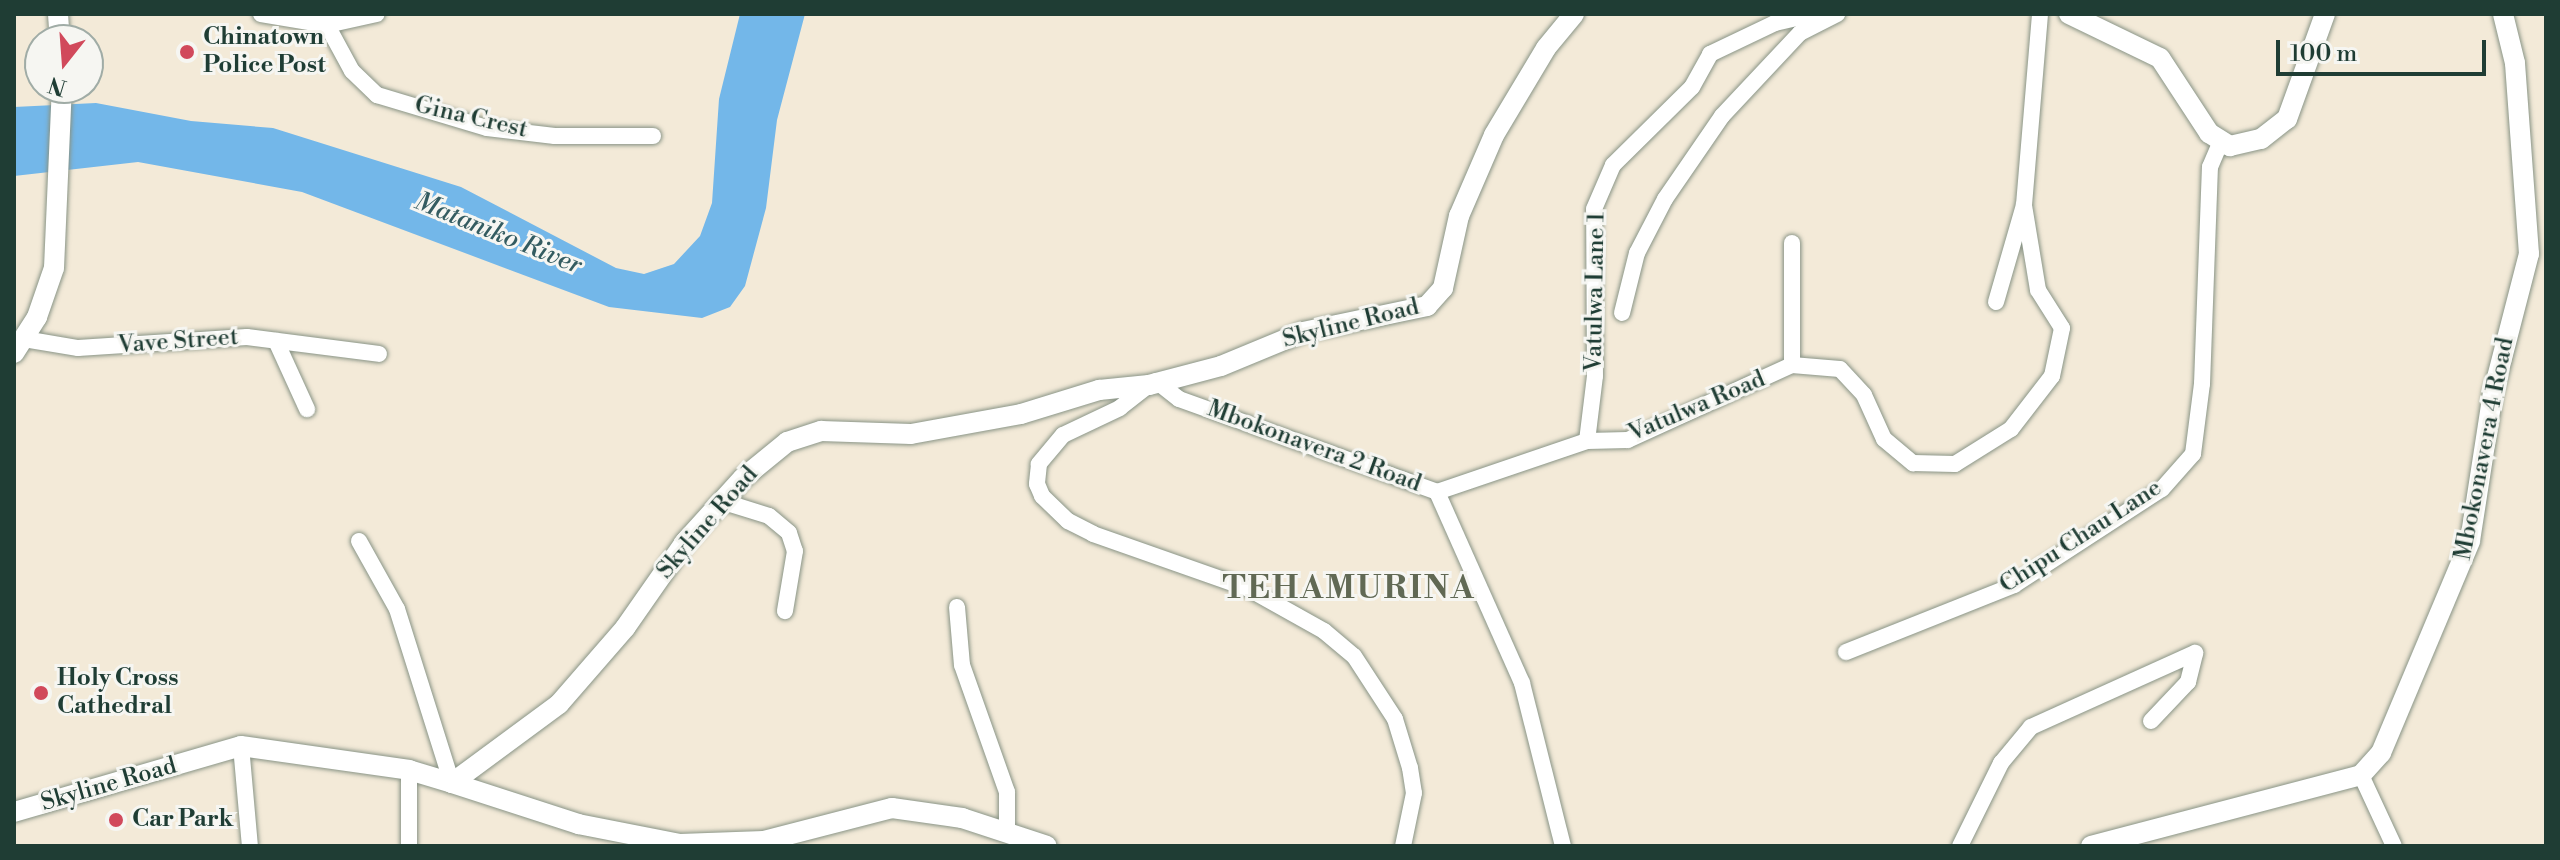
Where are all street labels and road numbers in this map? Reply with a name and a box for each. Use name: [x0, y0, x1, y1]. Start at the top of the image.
street label: Gina Crest: [412, 91, 530, 145]
street label: Vatulwa Lane 1: [1580, 212, 1612, 372]
street label: Skyline Road: [1280, 293, 1422, 355]
street label: Vave Street: [117, 323, 239, 361]
street label: Mbokonavera 4 Road: [2449, 335, 2521, 563]
street label: Vatulwa Road: [1624, 365, 1770, 449]
street label: Mbokonavera 2 Road: [1203, 395, 1425, 499]
street label: Skyline Road: [651, 461, 765, 585]
street label: Chipu Chau Lane: [1995, 474, 2167, 600]
street label: Skyline Road: [38, 752, 180, 818]

